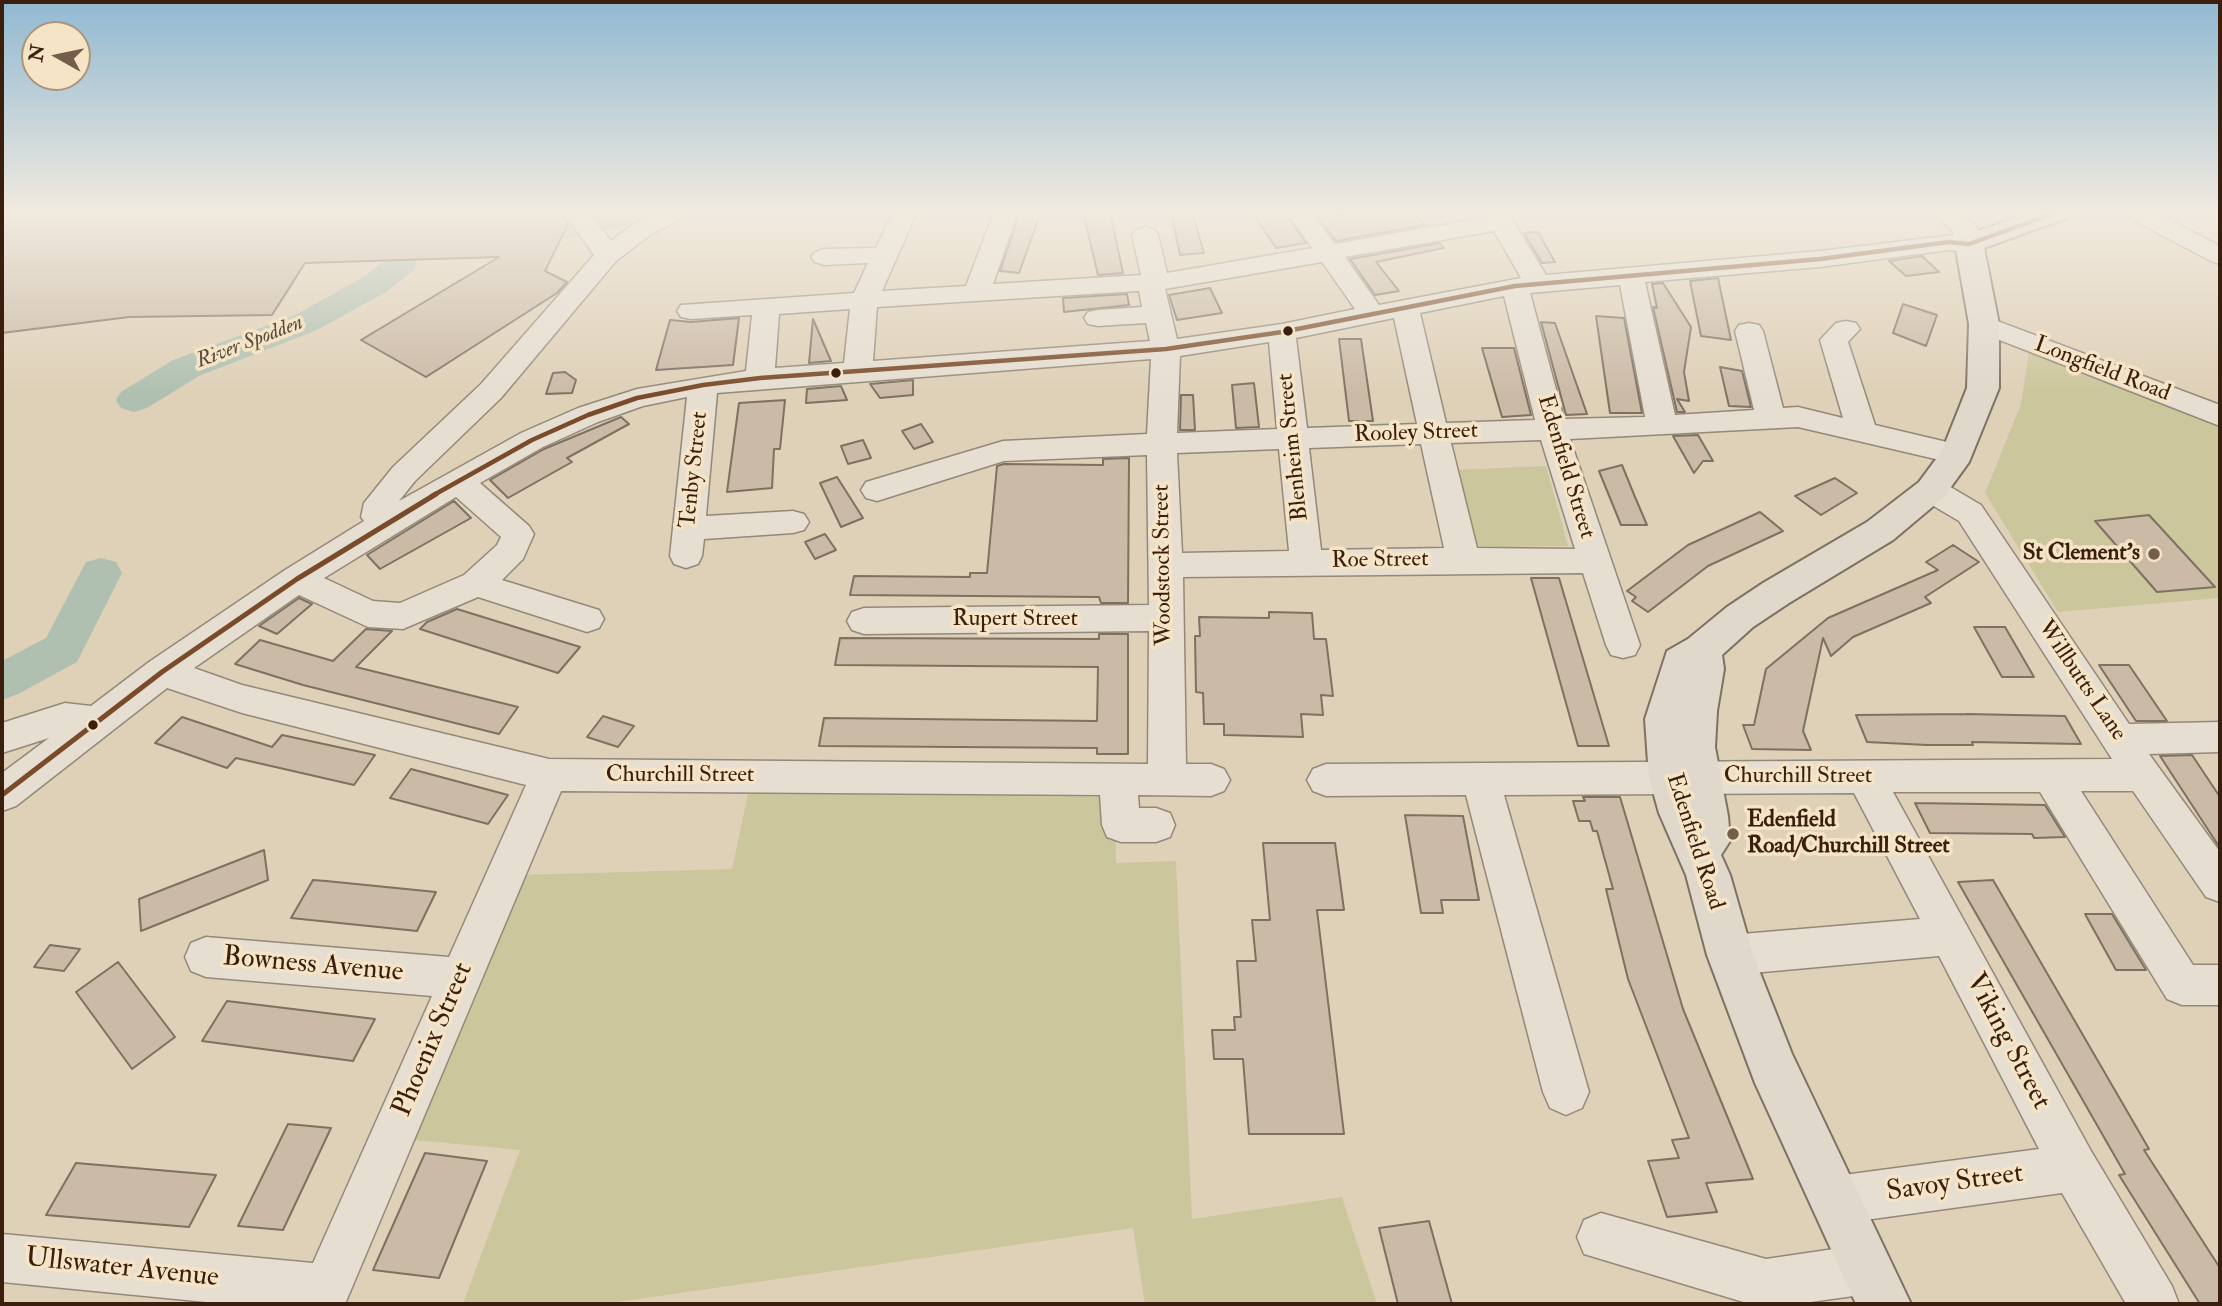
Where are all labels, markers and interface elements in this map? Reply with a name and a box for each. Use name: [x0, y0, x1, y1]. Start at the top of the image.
north arrow: [21, 21, 91, 91]
text: N: [24, 43, 50, 63]
water label: River Spodden: [193, 311, 307, 375]
unlabelled marker: [1281, 324, 1295, 338]
street label: Longfield Road: [2030, 331, 2174, 409]
unlabelled marker: [829, 366, 843, 380]
street label: Blenheim Street: [1273, 372, 1315, 522]
street label: Edenfield Street: [1530, 392, 1600, 542]
street label: Tenby Street: [675, 410, 715, 530]
street label: Rooley Street: [1354, 418, 1478, 450]
street label: Woodstock Street: [1149, 484, 1179, 646]
place label: St Clement's: [2023, 540, 2140, 568]
street label: Roe Street: [1331, 546, 1429, 576]
marker: St Clement's: [2146, 546, 2162, 562]
street label: Rupert Street: [952, 606, 1078, 634]
street label: Willbutts Lane: [2031, 615, 2131, 747]
unlabelled marker: [86, 718, 100, 732]
street label: Churchill Street: [606, 762, 754, 790]
street label: Churchill Street: [1724, 763, 1872, 791]
street label: Edenfield Road: [1659, 770, 1729, 914]
place label: Edenfield Road/Churchill Street: [1747, 807, 1950, 861]
marker: Edenfield Road/Churchill Street: [1725, 826, 1741, 842]
street label: Bowness Avenue: [221, 941, 405, 991]
street label: Phoenix Street: [387, 958, 481, 1122]
street label: Viking Street: [1957, 968, 2057, 1116]
street label: Savoy Street: [1885, 1158, 2025, 1210]
street label: Ullswater Avenue: [24, 1242, 220, 1296]

